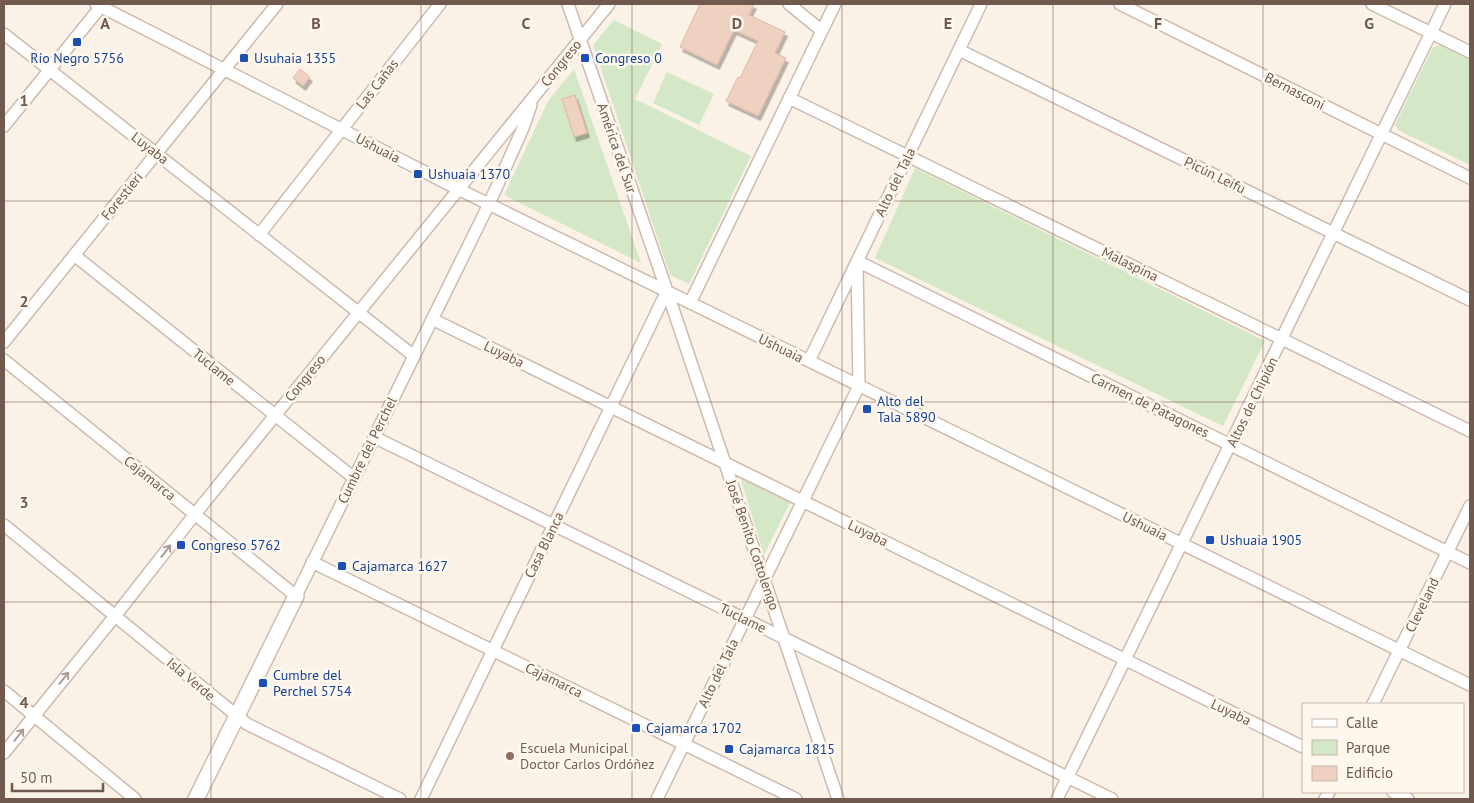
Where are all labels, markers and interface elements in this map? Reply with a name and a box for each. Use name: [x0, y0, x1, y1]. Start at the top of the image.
text: A: [100, 13, 110, 33]
text: B: [311, 13, 321, 33]
text: C: [522, 13, 531, 33]
text: D: [732, 13, 742, 33]
text: E: [944, 13, 952, 33]
text: F: [1154, 13, 1162, 33]
text: G: [1364, 13, 1374, 33]
marker: Río Negro 5756: [71, 36, 83, 48]
street label: Congreso: [537, 36, 585, 90]
place label: Río Negro 5756: [30, 49, 124, 67]
place label: Usuhaia 1355: [254, 49, 336, 67]
place label: Congreso 0: [595, 49, 662, 67]
marker: Usuhaia 1355: [238, 52, 250, 64]
marker: Congreso 0: [579, 52, 591, 64]
street label: Las Cañas: [352, 55, 402, 113]
street label: Bernasconi: [1262, 68, 1328, 114]
text: 1: [19, 90, 29, 110]
street label: América del Sur: [593, 100, 641, 196]
street label: Luyaba: [128, 128, 172, 168]
street label: Ushuaia: [353, 129, 403, 167]
street label: Alto del Tala: [871, 145, 919, 219]
street label: Picún Leifu: [1181, 152, 1249, 198]
place label: Ushuaia 1370: [428, 165, 510, 183]
street label: Forestieri: [97, 168, 147, 224]
marker: Ushuaia 1370: [412, 168, 424, 180]
street label: Malaspina: [1099, 243, 1161, 285]
text: 2: [19, 291, 29, 311]
street label: Ushuaia: [756, 329, 807, 367]
street label: Luyaba: [481, 337, 527, 371]
street label: Tuclame: [189, 344, 239, 390]
street label: Congreso: [281, 351, 329, 405]
street label: Altos de Chipión: [1222, 354, 1282, 450]
street label: Carmen de Patagones: [1088, 369, 1212, 441]
place label: Alto del Tala 5890: [877, 392, 936, 426]
street label: Cumbre del Perchel: [333, 394, 401, 506]
marker: Alto del Tala 5890: [861, 403, 873, 415]
street label: Cajamarca: [120, 452, 180, 504]
street label: José Benito Cottolengo: [722, 477, 784, 613]
text: 3: [19, 492, 29, 512]
street label: Ushuaia: [1120, 507, 1171, 545]
street label: Casa Blanca: [520, 509, 568, 581]
street label: Luyaba: [845, 516, 891, 550]
place label: Ushuaia 1905: [1220, 531, 1302, 549]
marker: Ushuaia 1905: [1204, 534, 1216, 546]
place label: Congreso 5762: [191, 536, 281, 554]
marker: Congreso 5762: [175, 539, 187, 551]
one-way arrow: [160, 545, 171, 558]
place label: Cajamarca 1627: [352, 557, 448, 575]
marker: Cajamarca 1627: [336, 560, 348, 572]
street label: Cleveland: [1401, 575, 1443, 635]
street label: Tuclame: [717, 599, 769, 637]
street label: Alto del Tala: [694, 636, 742, 710]
street label: Isla Verde: [163, 653, 219, 705]
street label: Cajamarca: [522, 658, 586, 702]
place label: Cumbre del Perchel 5754: [273, 666, 352, 700]
one-way arrow: [59, 672, 70, 685]
marker: Cumbre del Perchel 5754: [257, 677, 269, 689]
text: 4: [19, 692, 29, 712]
street label: Luyaba: [1208, 695, 1254, 729]
legend: [1302, 703, 1464, 793]
text: Calle: [1346, 713, 1378, 732]
place label: Cajamarca 1702: [646, 719, 742, 737]
marker: Cajamarca 1702: [630, 722, 642, 734]
one-way arrow: [13, 728, 24, 741]
text: Parque: [1346, 738, 1390, 757]
place label: Escuela Municipal Doctor Carlos Ordóñez: [520, 739, 655, 773]
place label: Cajamarca 1815: [739, 740, 835, 758]
marker: Cajamarca 1815: [723, 743, 735, 755]
marker: Escuela Municipal Doctor Carlos Ordóñez: [504, 750, 516, 762]
scale bar: [12, 760, 104, 792]
text: Edificio: [1346, 763, 1393, 782]
text: 50 m: [20, 768, 53, 787]

